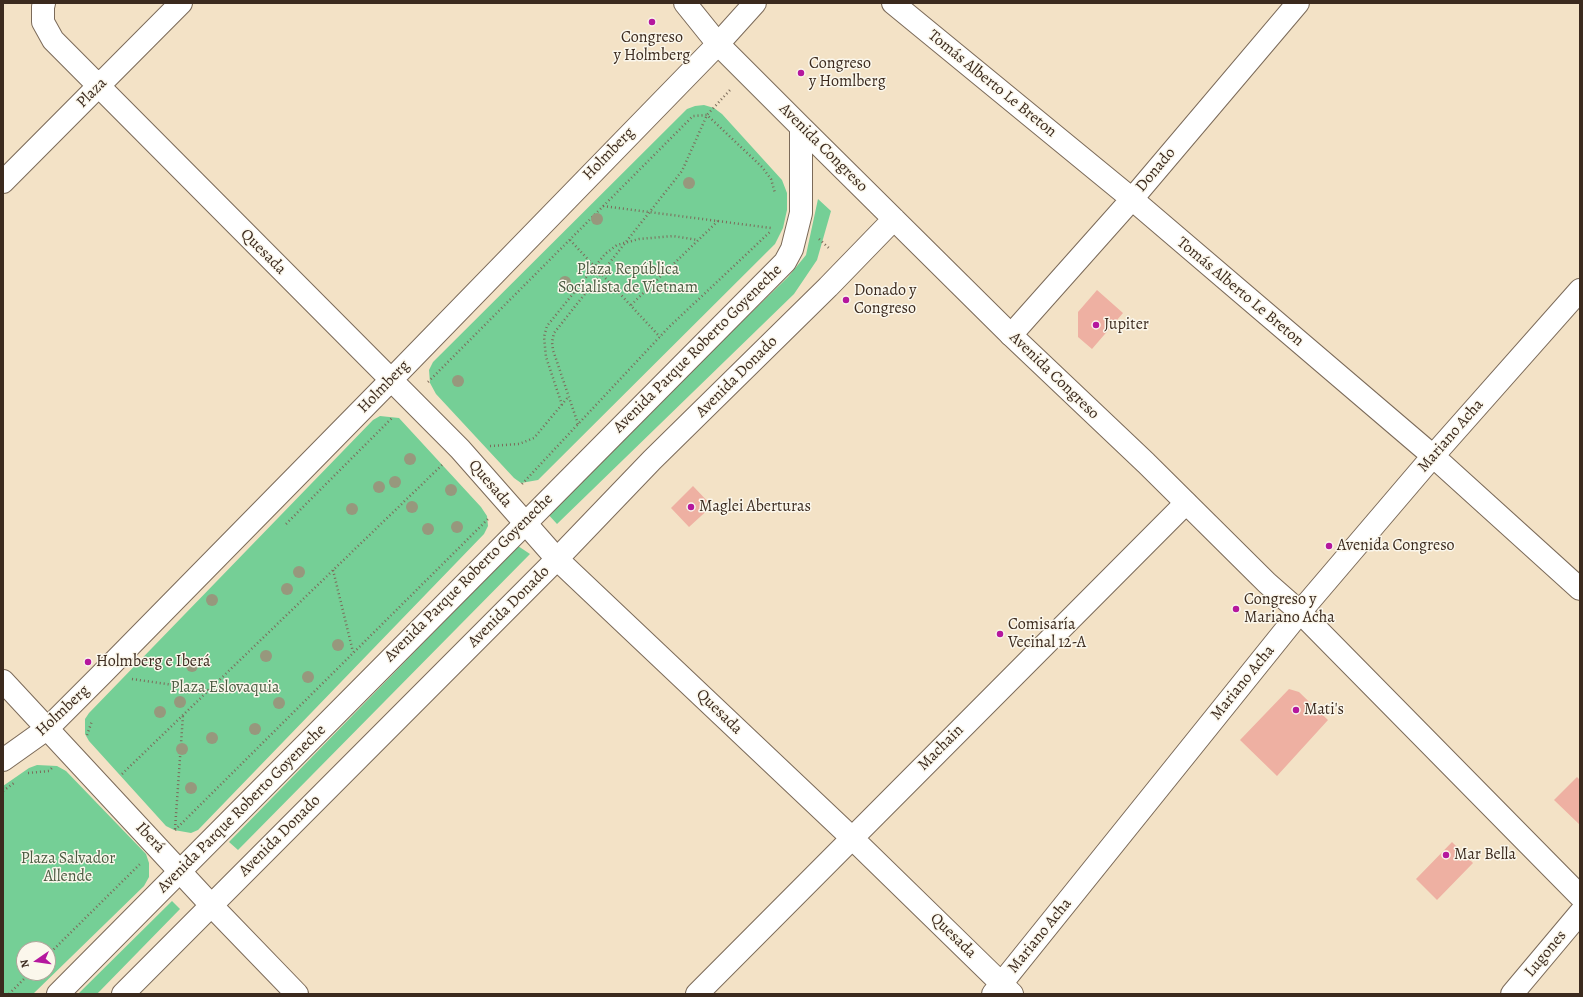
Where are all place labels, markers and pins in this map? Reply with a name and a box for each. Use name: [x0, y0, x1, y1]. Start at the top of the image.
marker: Congreso y Holmberg: [647, 17, 657, 27]
place label: Congreso y Holmberg: [614, 28, 690, 66]
place label: Congreso y Homlberg: [809, 54, 886, 92]
marker: Congreso y Homlberg: [796, 68, 806, 78]
place label: Donado y Congreso: [854, 281, 916, 319]
marker: Donado y Congreso: [841, 295, 851, 305]
place label: Jupiter: [1104, 315, 1149, 335]
marker: Jupiter: [1091, 320, 1101, 330]
place label: Maglei Aberturas: [699, 497, 811, 517]
marker: Maglei Aberturas: [686, 502, 696, 512]
place label: Avenida Congreso: [1337, 536, 1455, 556]
marker: Avenida Congreso: [1324, 541, 1334, 551]
place label: Congreso y Mariano Acha: [1244, 590, 1335, 628]
marker: Congreso y Mariano Acha: [1231, 604, 1241, 614]
place label: Comisaría Vecinal 12-A: [1008, 615, 1086, 653]
marker: Comisaría Vecinal 12-A: [995, 629, 1005, 639]
place label: Holmberg e Iberá: [96, 652, 210, 672]
marker: Holmberg e Iberá: [83, 657, 93, 667]
place label: Mati's: [1304, 700, 1344, 720]
marker: Mati's: [1291, 705, 1301, 715]
place label: Mar Bella: [1454, 845, 1516, 865]
marker: Mar Bella: [1441, 850, 1451, 860]

